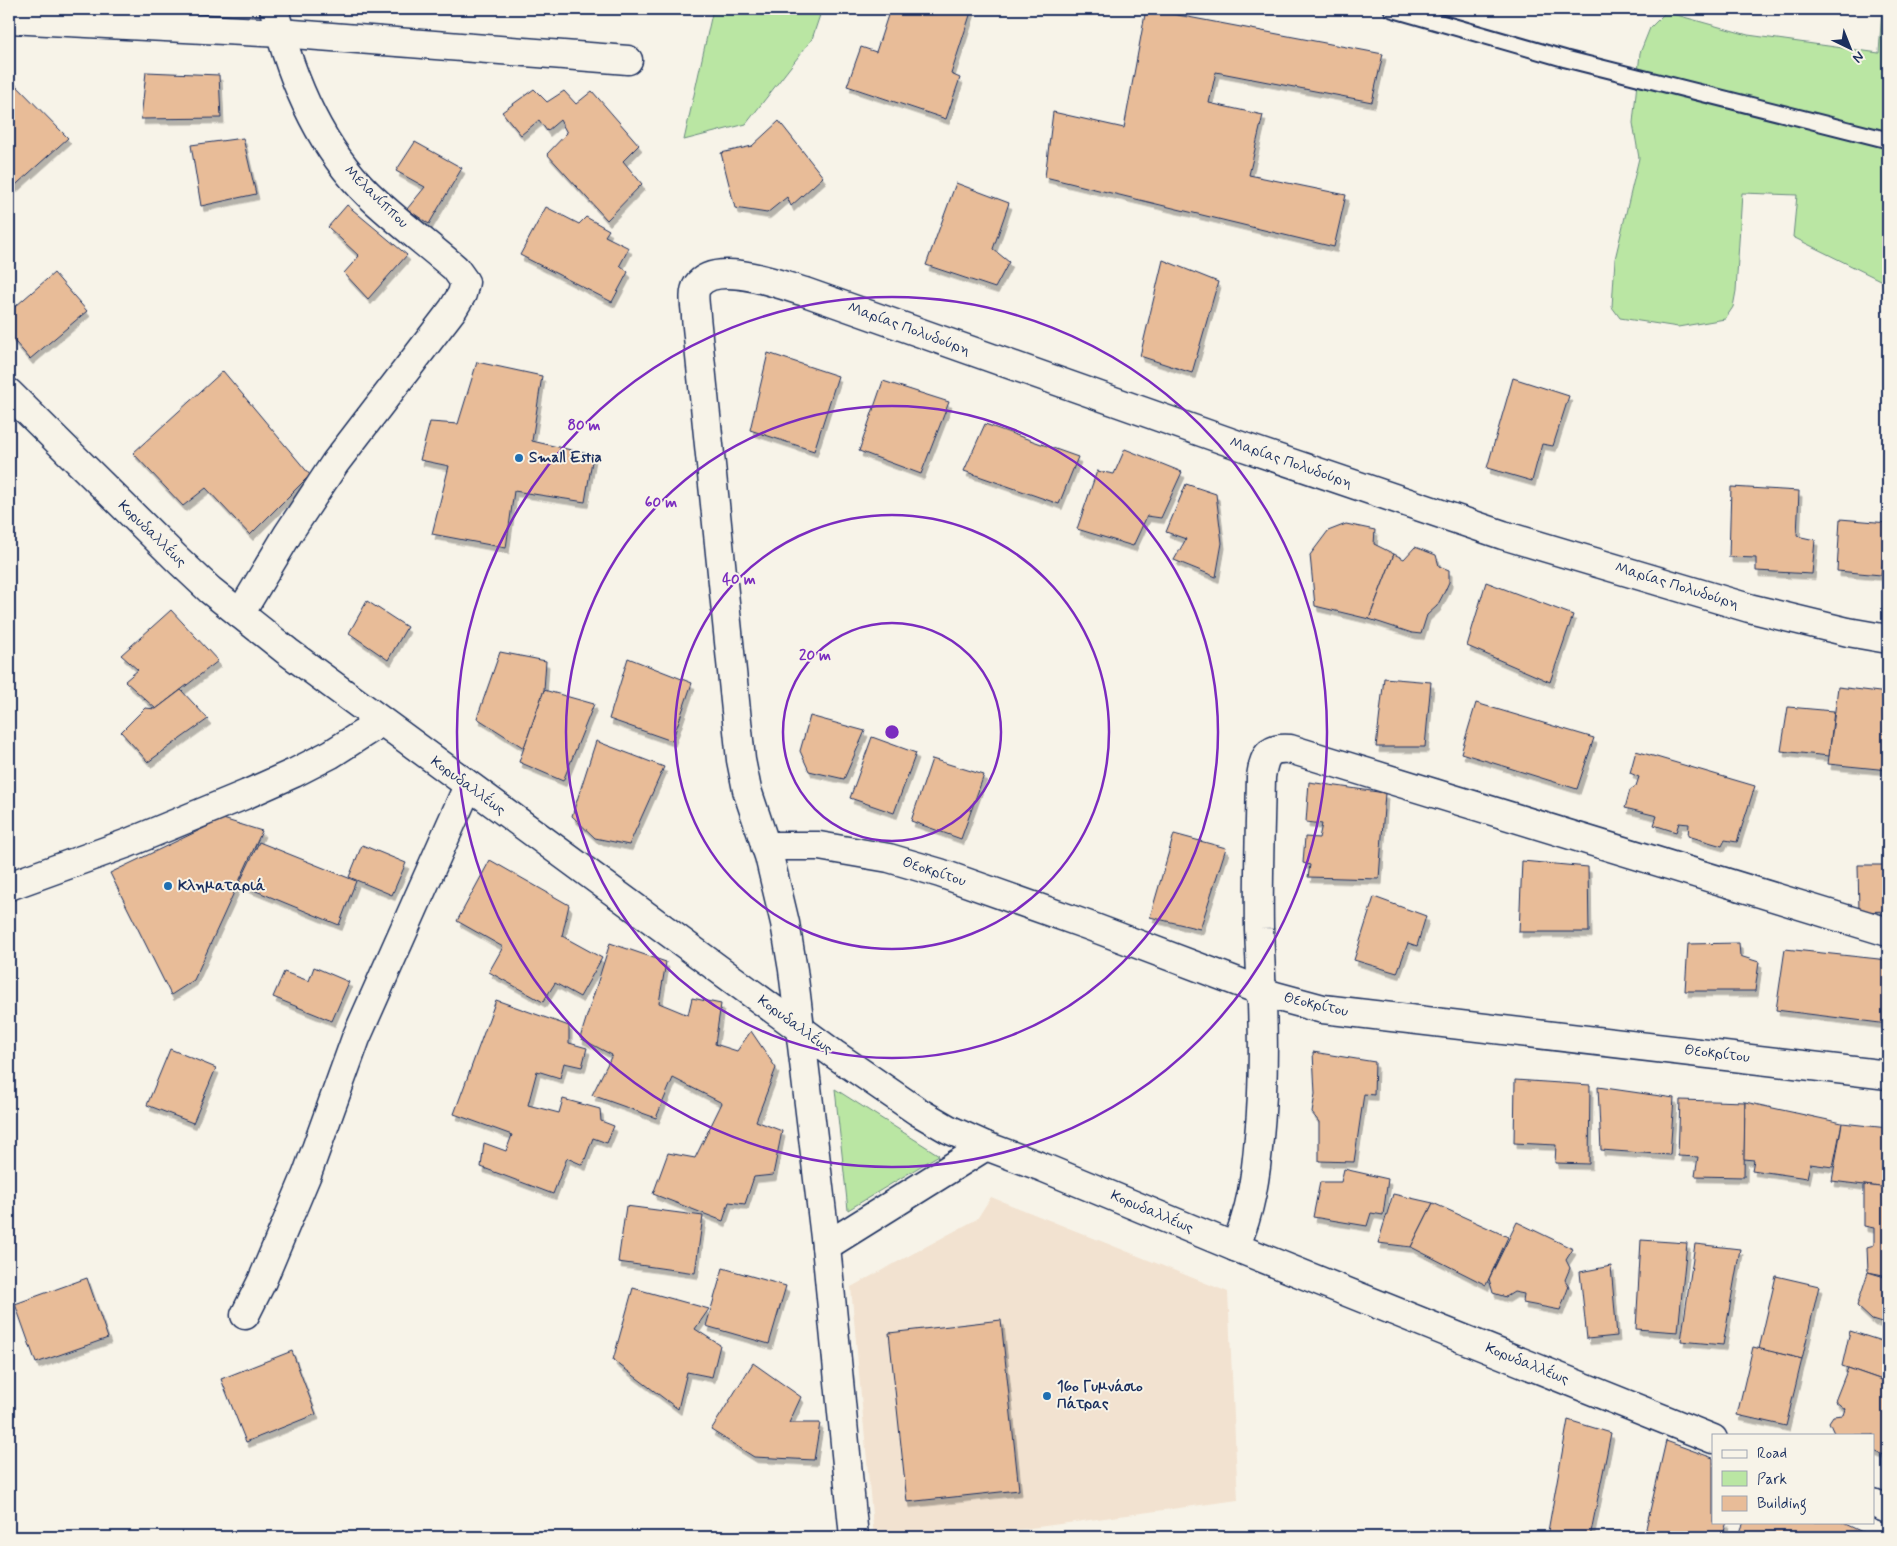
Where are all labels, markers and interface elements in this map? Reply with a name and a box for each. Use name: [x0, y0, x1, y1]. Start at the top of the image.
north arrow: [1824, 22, 1874, 72]
text: N: [1849, 47, 1868, 67]
street label: Μελανίππου: [339, 161, 413, 233]
street label: Μαρίας Πολυδούρη: [845, 298, 973, 361]
text: 80 m: [567, 416, 601, 436]
street label: Μαρίας Πολυδούρη: [1227, 433, 1355, 494]
place label: Small Estia: [529, 448, 602, 468]
marker: Small Estia: [513, 452, 525, 464]
text: 60 m: [645, 493, 677, 513]
street label: Κορυδαλλέως: [113, 496, 191, 572]
street label: Μαρίας Πολυδούρη: [1612, 558, 1742, 614]
text: 40 m: [722, 570, 756, 590]
text: 20 m: [799, 646, 831, 666]
centre of rings: [883, 723, 901, 741]
street label: Κορυδαλλέως: [426, 752, 510, 820]
street label: Θεοκρίτου: [900, 852, 969, 892]
place label: Κληματαριά: [178, 876, 266, 896]
marker: Κληματαριά: [162, 880, 174, 892]
street label: Θεοκρίτου: [1282, 988, 1351, 1022]
street label: Κορυδαλλέως: [753, 991, 837, 1059]
street label: Θεοκρίτου: [1683, 1040, 1751, 1068]
street label: Κορυδαλλέως: [1107, 1186, 1197, 1239]
street label: Κορυδαλλέως: [1482, 1338, 1572, 1390]
place label: 16ο Γυμνάσιο Πάτρας: [1057, 1377, 1143, 1414]
marker: 16ο Γυμνάσιο Πάτρας: [1041, 1390, 1053, 1402]
legend: [1712, 1434, 1874, 1524]
text: Road: [1757, 1444, 1787, 1464]
text: Park: [1757, 1470, 1787, 1490]
text: Building: [1757, 1494, 1807, 1515]

